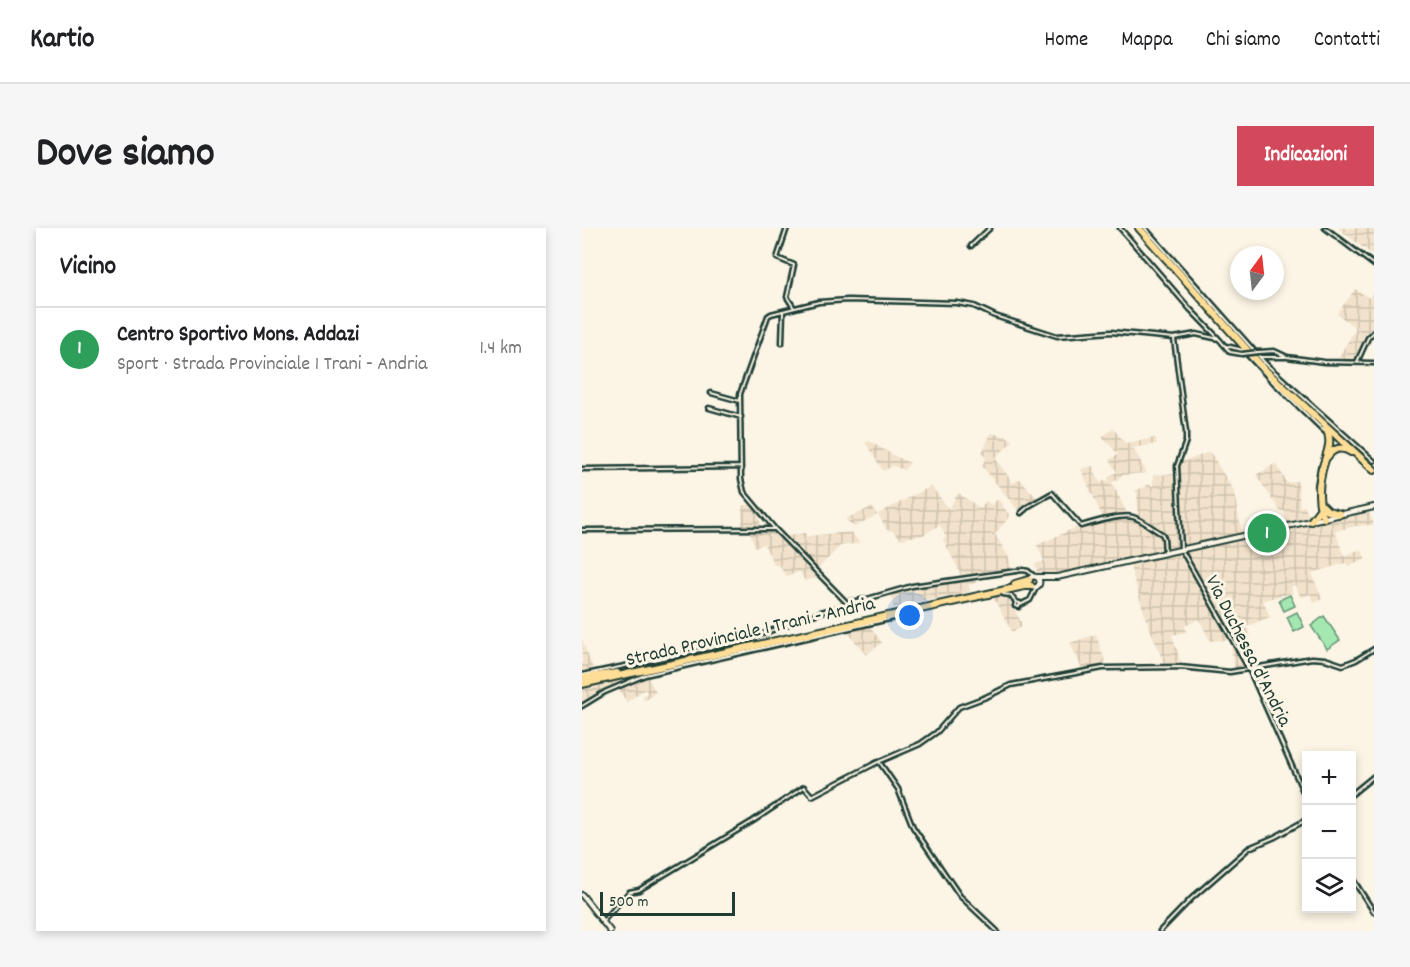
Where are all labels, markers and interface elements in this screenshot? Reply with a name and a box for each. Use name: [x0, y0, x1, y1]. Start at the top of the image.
text: Kartio: [30, 21, 94, 61]
text: Home: [1045, 26, 1088, 56]
text: Mappa: [1121, 26, 1173, 56]
text: Chi siamo: [1206, 26, 1281, 56]
text: Contatti: [1314, 26, 1380, 56]
text: Dove siamo: [36, 126, 215, 186]
button: Indicazioni: [1237, 126, 1374, 186]
north arrow: [1230, 246, 1284, 300]
text: Vicino: [60, 249, 116, 286]
text: Centro Sportivo Mons. Addazi: [117, 320, 359, 351]
text: 1: [77, 335, 82, 363]
text: 1.4 km: [479, 335, 522, 363]
text: Sport · Strada Provinciale 1 Trani - Andria: [117, 351, 427, 379]
pin: 1: [1248, 510, 1286, 556]
street label: Via Duchessa d'Andria: [1197, 571, 1298, 732]
street label: Strada Provinciale 1 Trani - Andria: [623, 590, 879, 675]
your location: [895, 601, 924, 630]
map controls: [1302, 751, 1356, 913]
button: +: [1302, 751, 1356, 805]
button: −: [1302, 805, 1356, 859]
button: layers: [1302, 859, 1356, 913]
scale bar: [600, 889, 735, 916]
text: 500 m: [609, 891, 649, 914]

